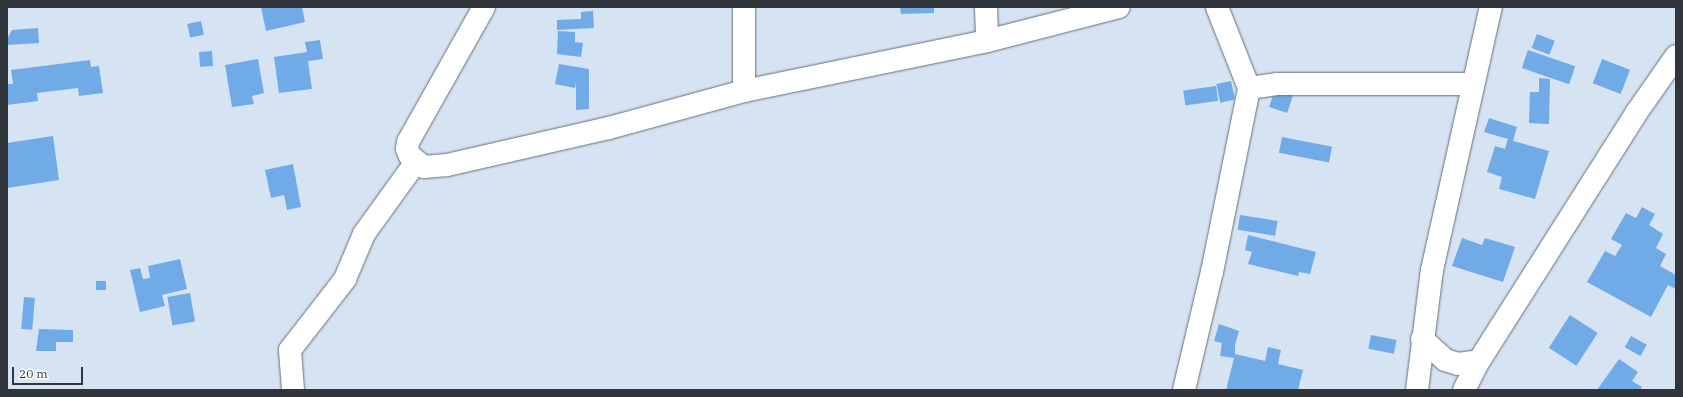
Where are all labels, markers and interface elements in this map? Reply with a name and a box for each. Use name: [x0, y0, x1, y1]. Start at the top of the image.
scale bar: [14, 359, 85, 385]
text: 20 m: [19, 366, 48, 381]

